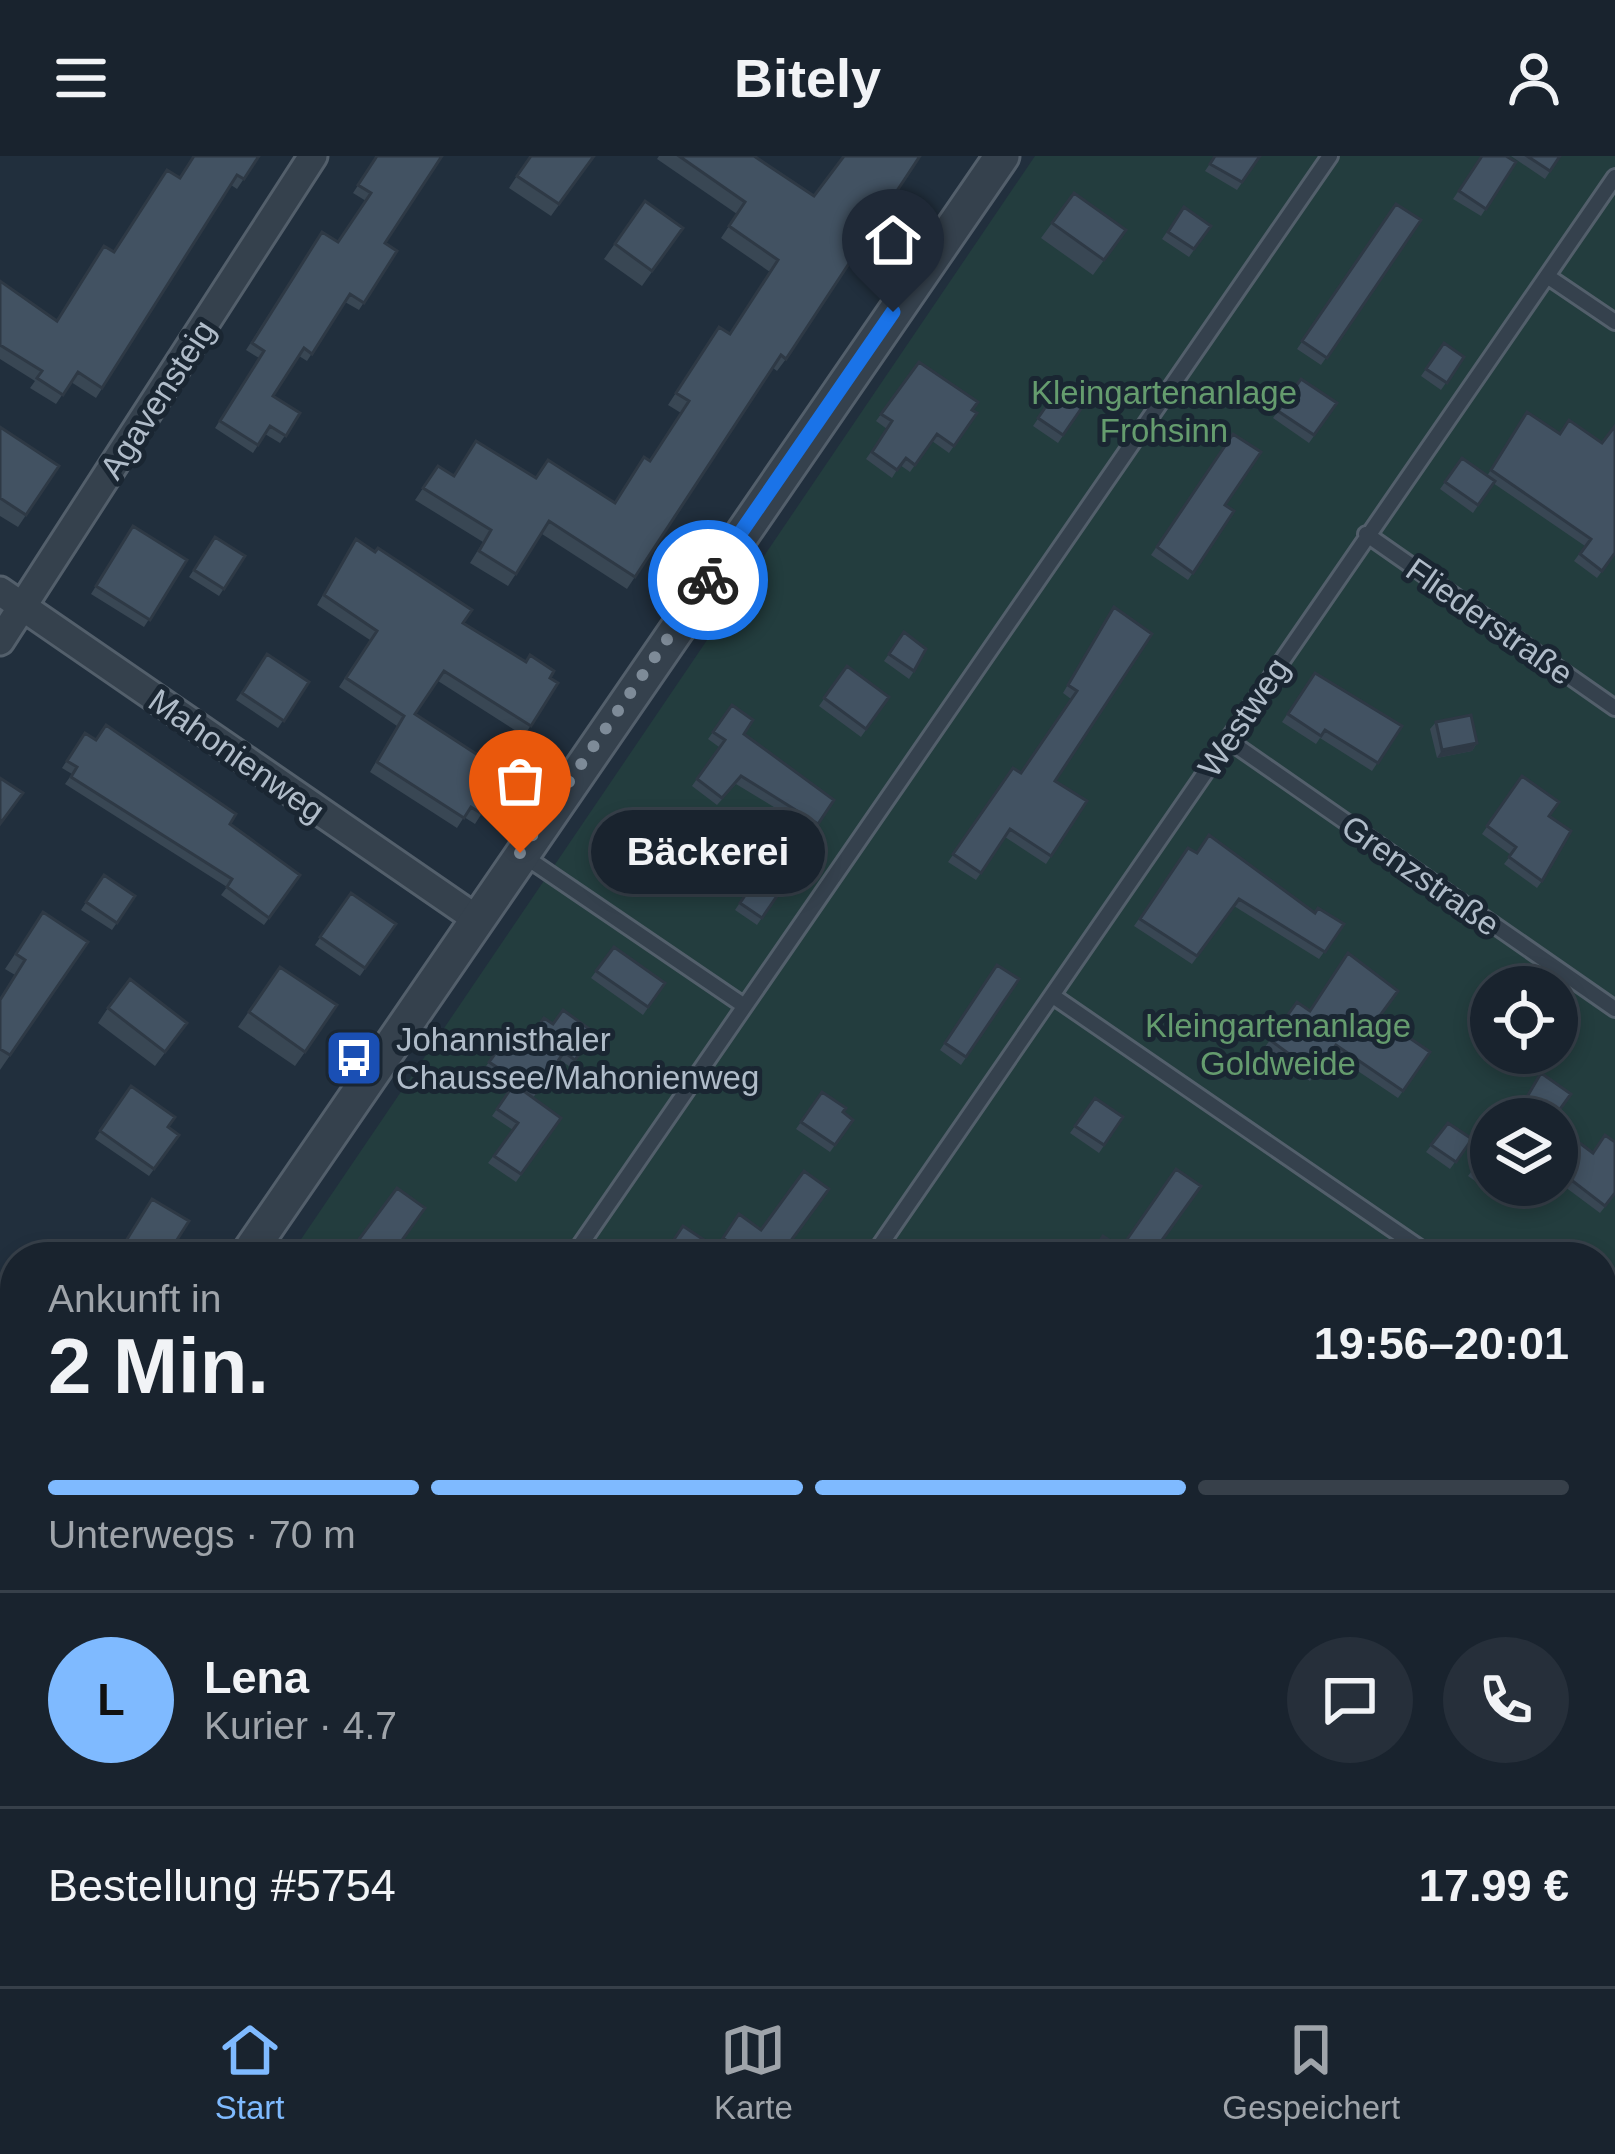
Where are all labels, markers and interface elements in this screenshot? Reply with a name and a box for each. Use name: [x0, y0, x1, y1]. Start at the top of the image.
icon: menu: [48, 45, 114, 111]
icon: person: [1501, 45, 1567, 111]
text: Bitely: [734, 48, 881, 108]
pin: [842, 189, 944, 312]
icon: home: [860, 207, 926, 273]
street label: Agavensteig: [92, 313, 222, 486]
park label: Kleingartenanlage Frohsinn: [1031, 374, 1297, 449]
courier: [648, 520, 768, 640]
icon: bike: [675, 547, 741, 613]
street label: Fliederstraße: [1399, 551, 1580, 692]
street label: Westweg: [1190, 651, 1297, 784]
street label: Mahonienweg: [142, 681, 331, 829]
pin: [469, 730, 571, 853]
icon: bag: [487, 748, 553, 814]
street label: Grenzstraße: [1335, 808, 1506, 943]
callout: Bäckerei: [592, 811, 826, 895]
text: Bäckerei: [627, 830, 789, 873]
map controls: [1470, 966, 1578, 1206]
button: locate: [1470, 966, 1578, 1074]
park label: Kleingartenanlage Goldweide: [1145, 1007, 1411, 1082]
place label: Johannisthaler Chaussee/Mahonienweg: [396, 1021, 759, 1096]
bus stop icon: Johannisthaler Chaussee/Mahonienweg: [323, 1027, 385, 1089]
button: layers: [1470, 1098, 1578, 1206]
text: Ankunft in: [48, 1277, 221, 1320]
text: 19:56–20:01: [1314, 1318, 1569, 1369]
text: 2 Min.: [48, 1322, 269, 1410]
text: Unterwegs · 70 m: [48, 1513, 356, 1556]
button: chat: [1287, 1637, 1413, 1763]
button: phone: [1443, 1637, 1569, 1763]
text: Lena: [204, 1652, 309, 1703]
text: L: [97, 1674, 125, 1725]
text: Kurier · 4.7: [204, 1704, 397, 1747]
text: Bestellung #5754: [48, 1860, 396, 1911]
text: 17.99 €: [1419, 1860, 1569, 1911]
tab: Start: [215, 2017, 284, 2127]
tab: Karte: [714, 2017, 793, 2127]
tab: Gespeichert: [1222, 2017, 1400, 2127]

